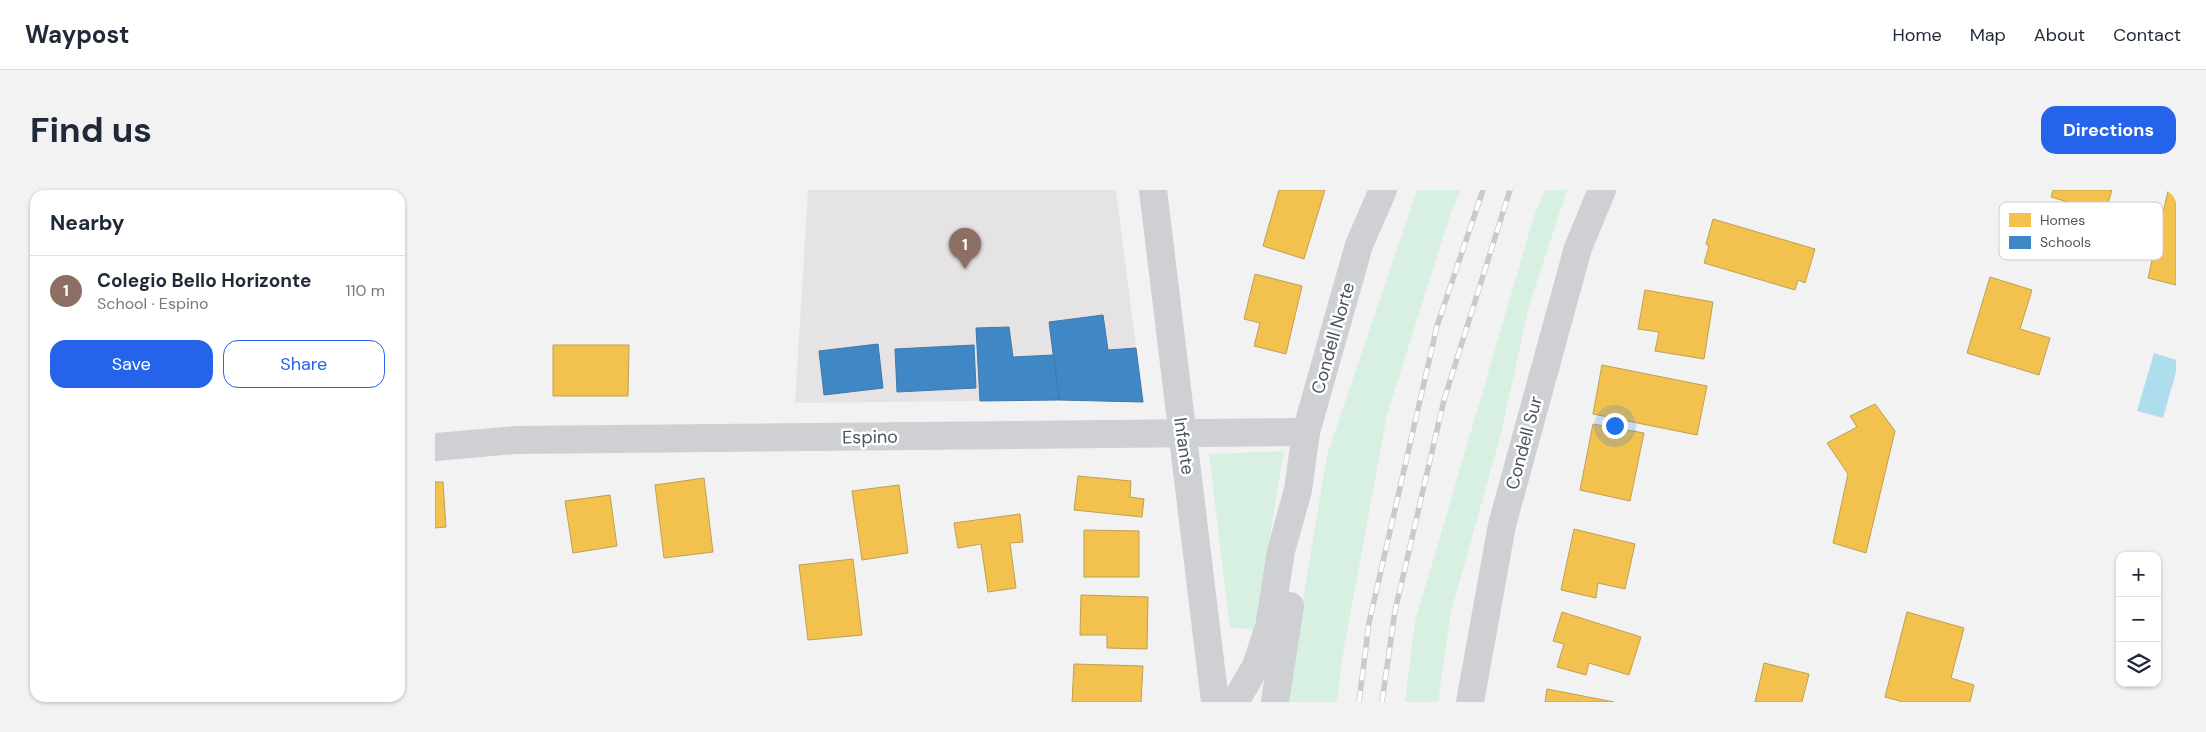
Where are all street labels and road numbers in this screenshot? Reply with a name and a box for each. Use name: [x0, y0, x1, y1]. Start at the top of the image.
street label: Condell Norte: [1306, 279, 1360, 397]
street label: Condell Sur: [1500, 393, 1548, 492]
street label: Infante: [1168, 416, 1200, 476]
street label: Espino: [842, 425, 898, 449]

